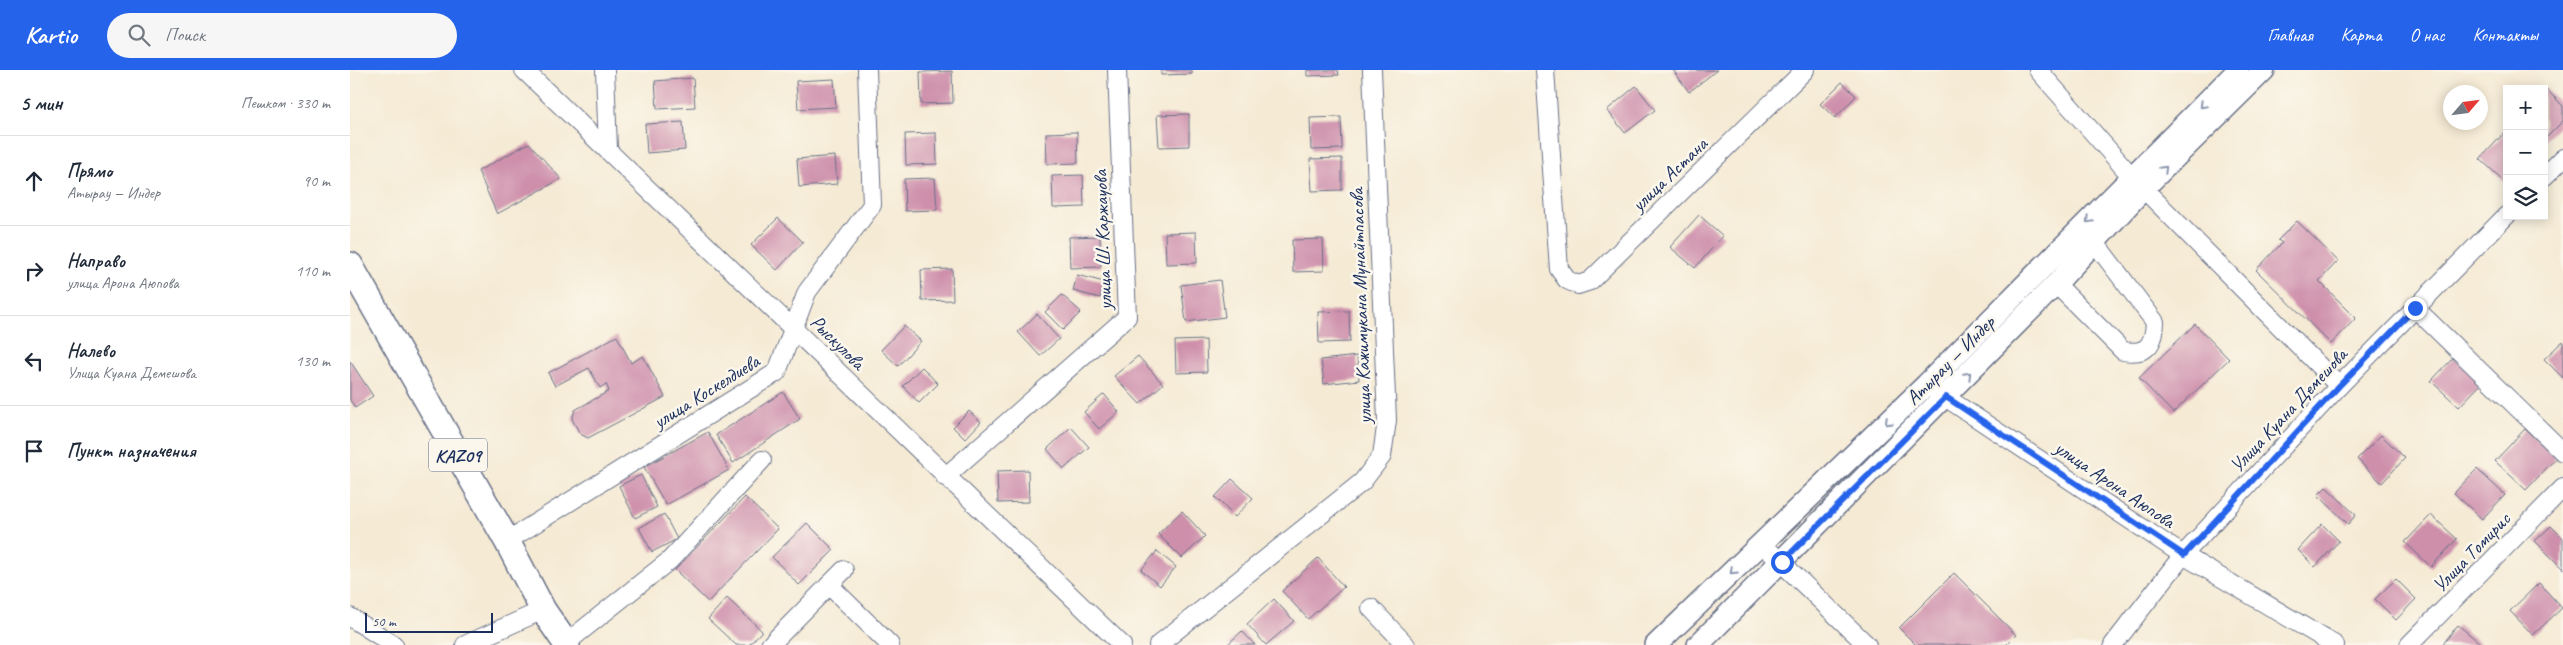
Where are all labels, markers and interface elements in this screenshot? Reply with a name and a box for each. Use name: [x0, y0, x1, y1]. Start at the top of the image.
search box: [107, 13, 457, 58]
text: Kartio: [25, 20, 77, 50]
icon: search: [125, 21, 153, 49]
text: Поиск: [165, 23, 205, 47]
text: Главная: [2268, 24, 2313, 46]
text: Карта: [2341, 24, 2382, 46]
text: О нас: [2410, 24, 2445, 46]
text: Контакты: [2473, 24, 2538, 46]
north arrow: [2443, 85, 2488, 130]
map controls: [2503, 85, 2548, 220]
button: +: [2503, 85, 2548, 130]
text: 5 мин: [20, 90, 62, 116]
text: Пешком · 330 m: [241, 93, 330, 113]
one-way arrow: [2200, 99, 2209, 108]
button: −: [2503, 130, 2548, 175]
street label: улица Астана: [1625, 131, 1714, 218]
text: Прямо: [67, 159, 112, 183]
one-way arrow: [2158, 166, 2167, 175]
icon: ahead: [20, 167, 48, 195]
street label: улица Ш. Каржауова: [1087, 168, 1117, 311]
text: 90 m: [303, 171, 330, 191]
button: layers: [2503, 175, 2548, 220]
text: Атырау — Индер: [67, 183, 160, 203]
street label: улица Кажимукана Мунайтпасова: [1344, 186, 1377, 425]
one-way arrow: [2086, 214, 2095, 223]
text: Направо: [67, 249, 125, 273]
icon: right: [20, 257, 48, 285]
text: 110 m: [296, 261, 330, 281]
text: улица Арона Аюпова: [67, 273, 179, 293]
route end: [2404, 297, 2427, 320]
street label: Атырау — Индер: [1900, 309, 2001, 410]
street label: Рыскулова: [805, 310, 872, 376]
text: Налево: [67, 339, 115, 363]
street label: Улица Куана Демешова: [2224, 342, 2354, 478]
icon: left: [20, 347, 48, 375]
street label: улица Коскелдиева: [648, 348, 766, 435]
text: 130 m: [296, 351, 330, 371]
text: Улица Куана Демешова: [67, 363, 196, 383]
one-way arrow: [1962, 372, 1971, 381]
one-way arrow: [1884, 416, 1893, 425]
street label: улица Арона Аюпова: [2049, 434, 2181, 535]
icon: arrive: [20, 437, 48, 465]
road number: KAZ09: [429, 438, 487, 472]
text: Пункт назначения: [67, 439, 196, 463]
street label: Улица Томирис: [2427, 506, 2516, 598]
route start: [1771, 551, 1794, 574]
one-way arrow: [1729, 565, 1738, 574]
scale bar: [365, 610, 492, 633]
text: 50 m: [372, 613, 396, 630]

